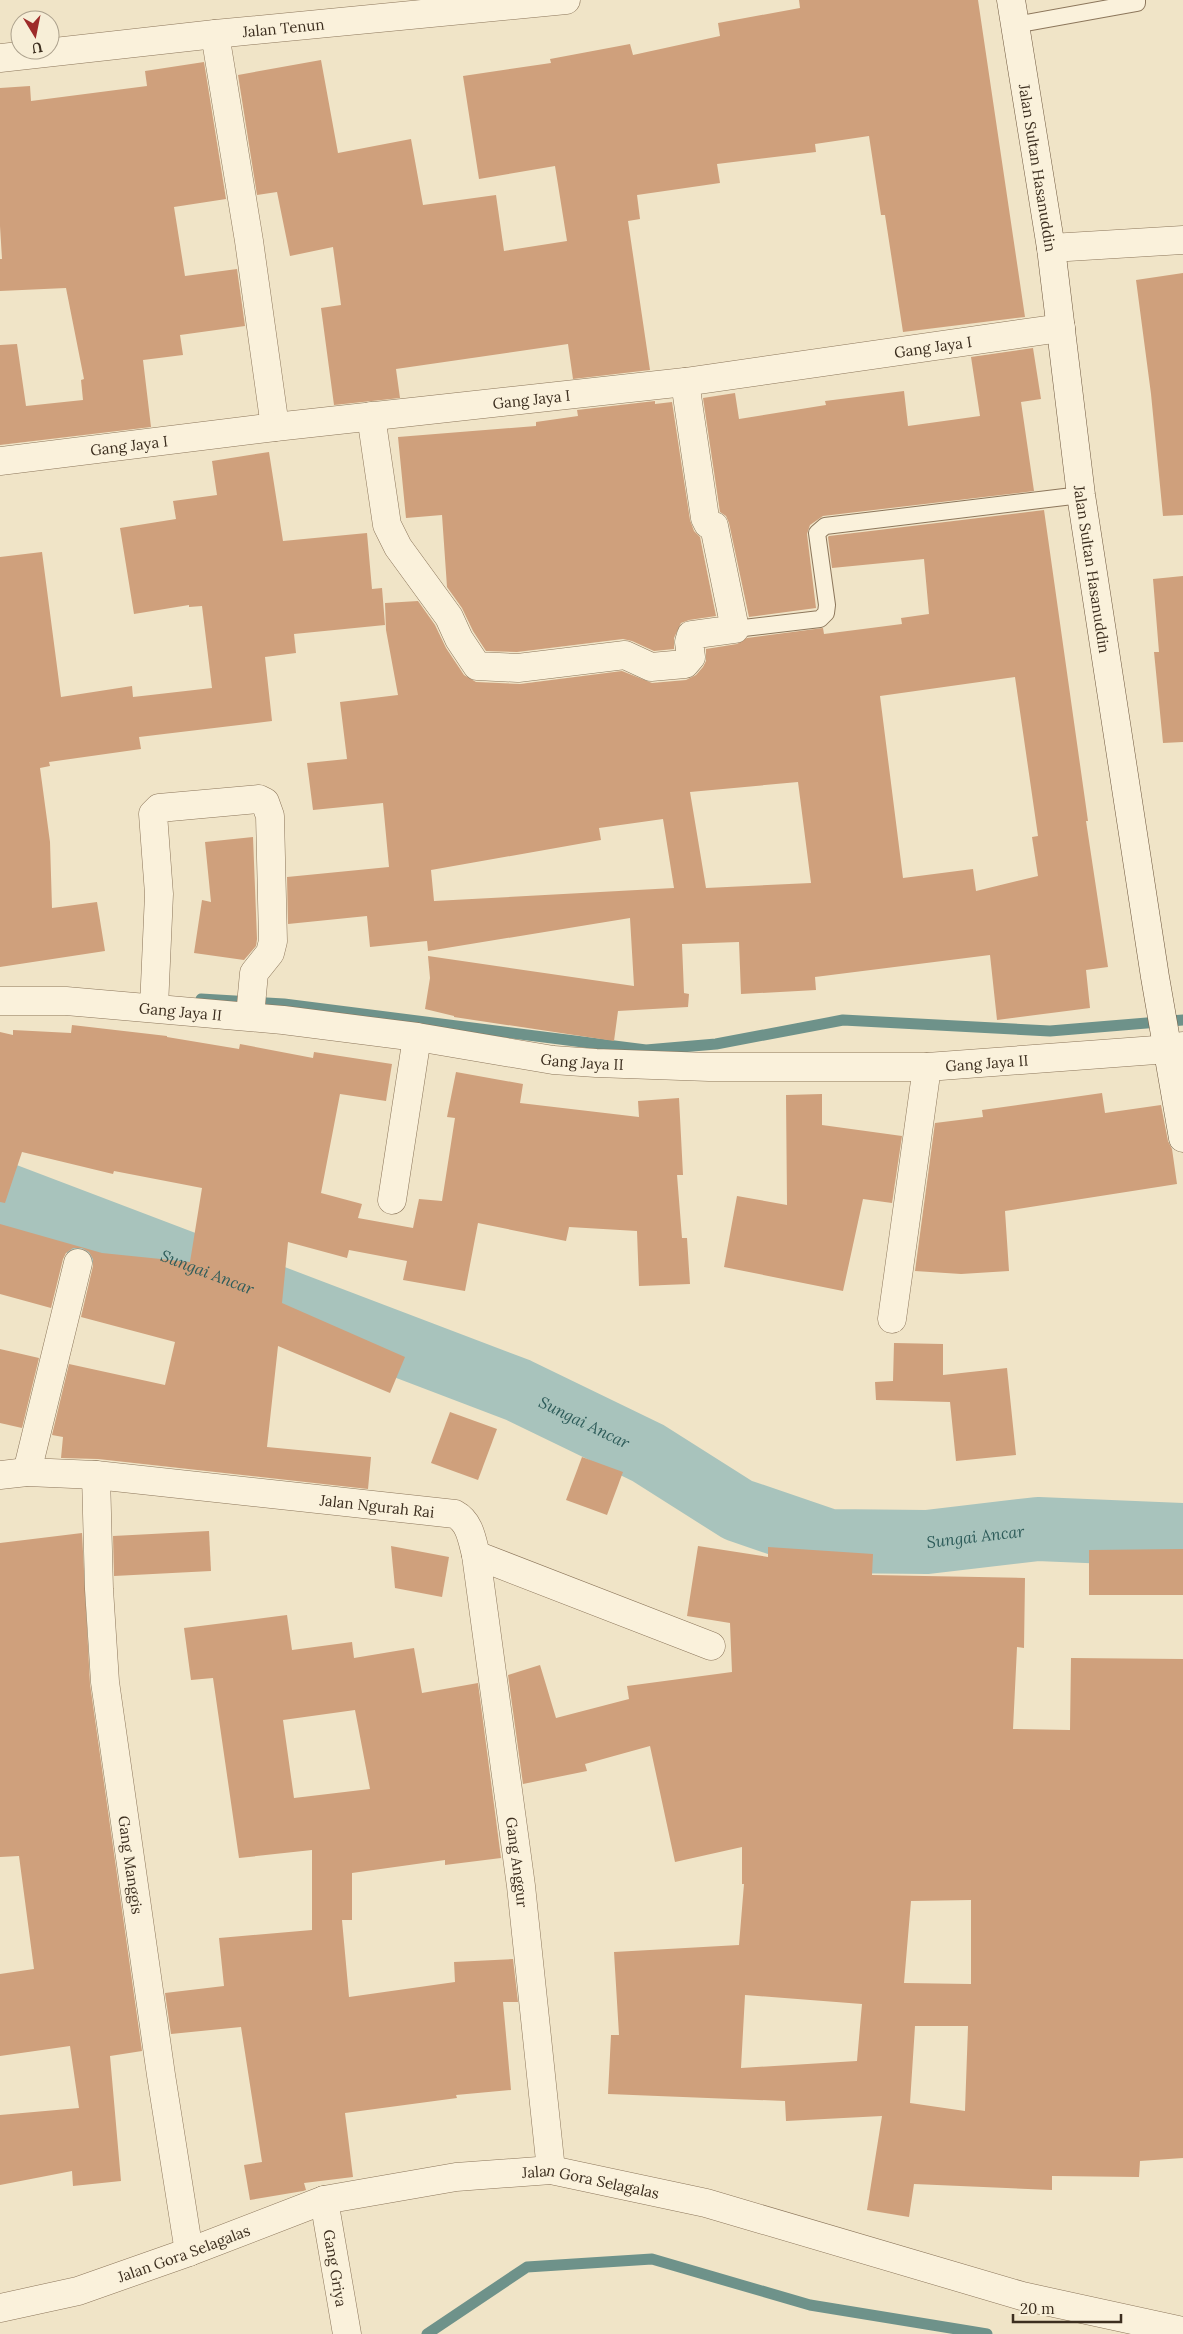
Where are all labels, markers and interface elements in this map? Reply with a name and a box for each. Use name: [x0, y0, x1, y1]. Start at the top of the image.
north arrow: [10, 10, 60, 60]
street label: Jalan Tenun: [241, 14, 325, 41]
text: U: [30, 38, 44, 58]
street label: Jalan Sultan Hasanuddin: [1015, 82, 1061, 253]
street label: Gang Jaya I: [893, 331, 973, 361]
street label: Gang Jaya I: [491, 385, 571, 413]
street label: Gang Jaya I: [89, 431, 169, 459]
street label: Jalan Sultan Hasanuddin: [1070, 483, 1115, 654]
street label: Gang Jaya II: [138, 998, 223, 1024]
street label: Gang Jaya II: [539, 1049, 624, 1073]
street label: Gang Jaya II: [945, 1050, 1029, 1075]
water label: Sungai Ancar: [158, 1245, 258, 1299]
water label: Sungai Ancar: [536, 1392, 634, 1453]
street label: Jalan Ngurah Rai: [318, 1490, 435, 1521]
water label: Sungai Ancar: [925, 1521, 1026, 1552]
street label: Gang Manggis: [115, 1814, 147, 1915]
street label: Gang Anggur: [502, 1816, 533, 1909]
street label: Jalan Gora Selagalas: [520, 2160, 661, 2202]
street label: Jalan Gora Selagalas: [114, 2220, 253, 2286]
street label: Gang Griya: [320, 2228, 352, 2308]
scale bar: [1013, 2292, 1120, 2324]
text: 20 m: [1020, 2299, 1055, 2318]

